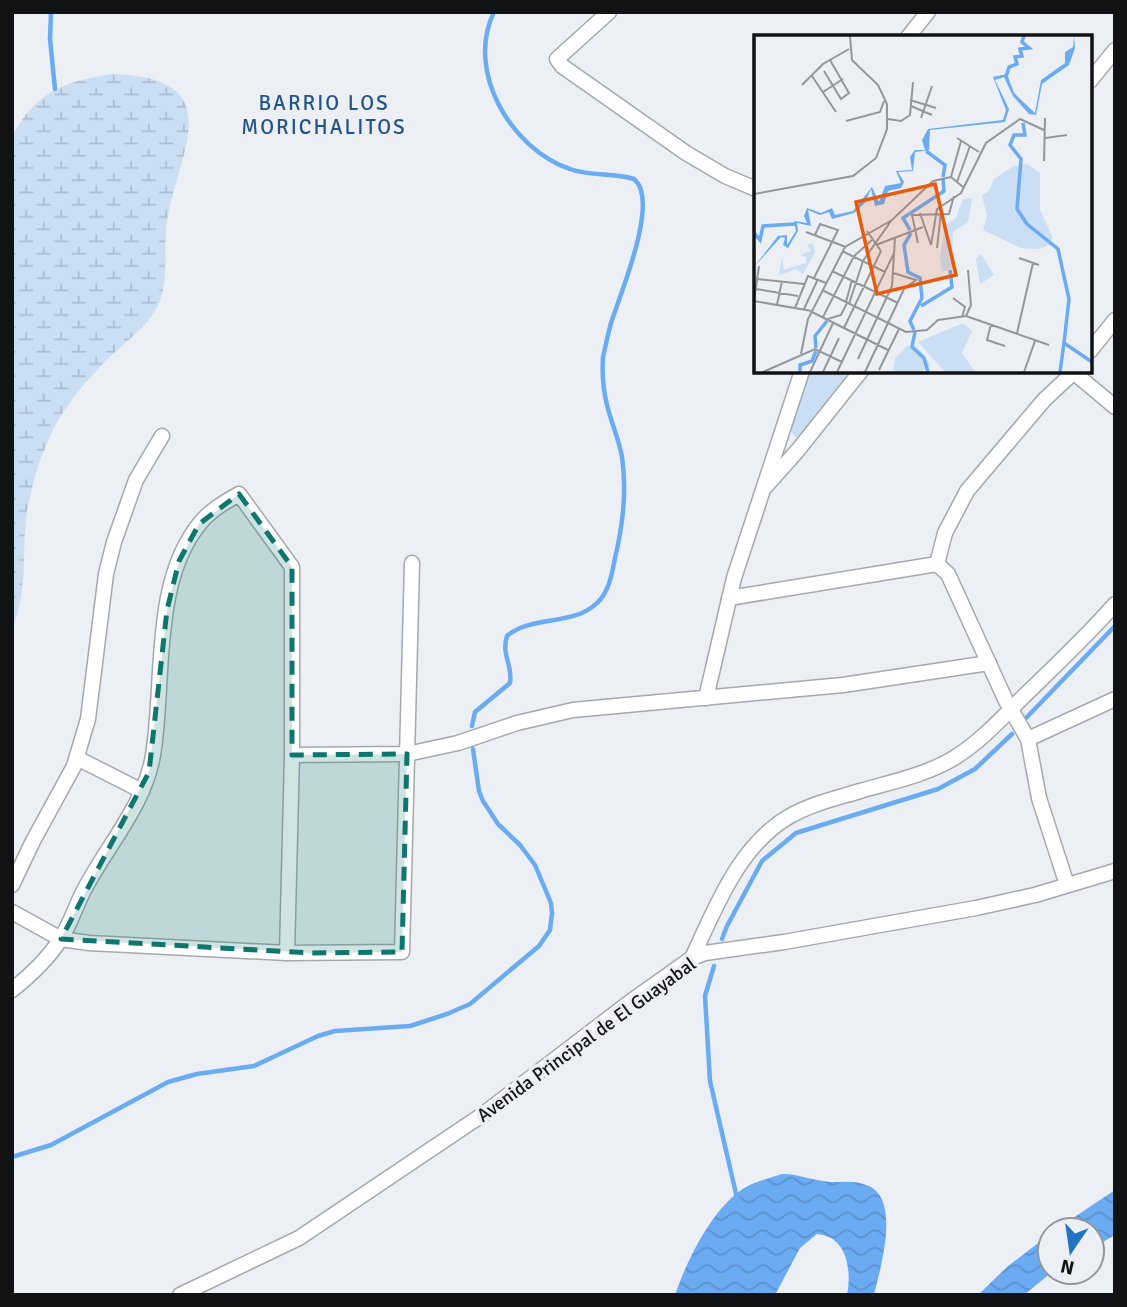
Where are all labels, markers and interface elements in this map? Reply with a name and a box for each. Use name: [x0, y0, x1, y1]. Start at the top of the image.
inset map: [754, 35, 1092, 373]
district label: BARRIO LOS MORICHALITOS: [241, 90, 407, 140]
street label: Avenida Principal de El Guayabal: [472, 952, 701, 1128]
north arrow: [1036, 1216, 1106, 1286]
text: N: [1058, 1253, 1077, 1280]

